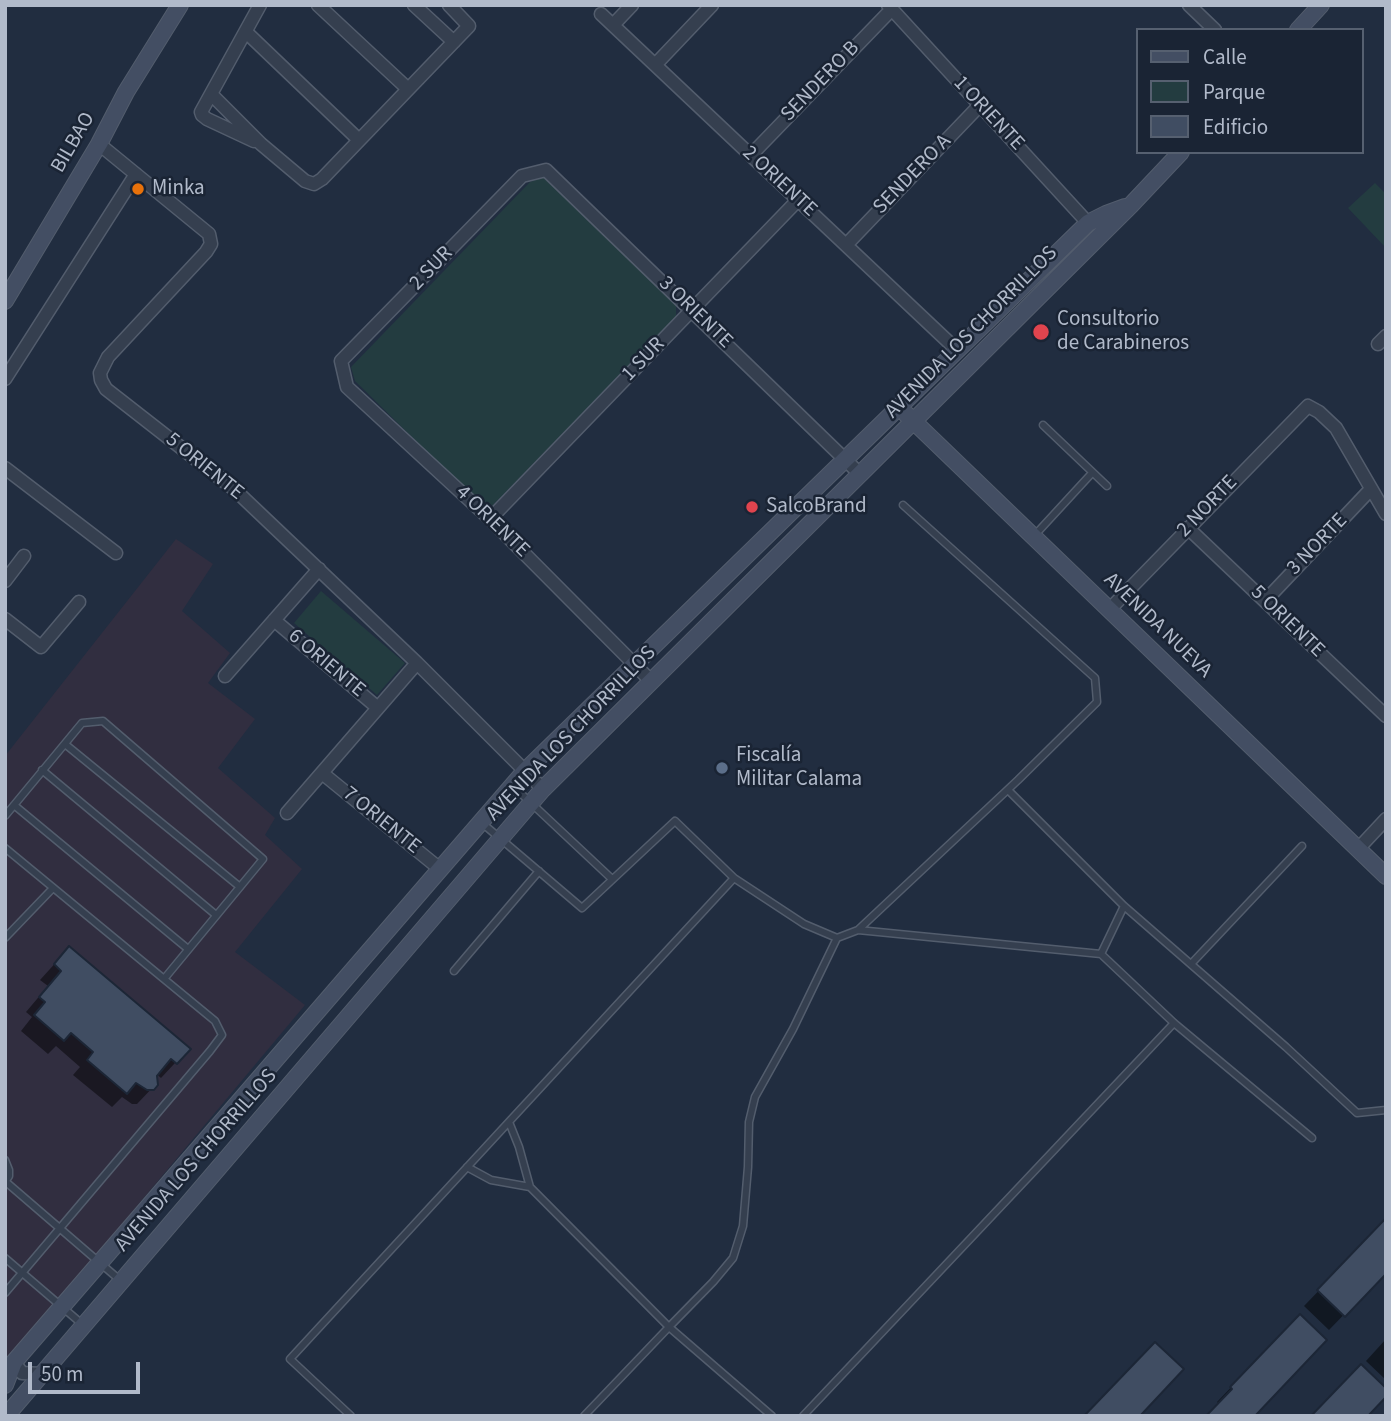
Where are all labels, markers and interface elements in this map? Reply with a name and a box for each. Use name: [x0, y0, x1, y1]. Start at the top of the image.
legend: [1136, 28, 1363, 154]
street label: SENDERO B: [776, 36, 866, 128]
text: Calle: [1203, 42, 1247, 72]
street label: 1 ORIENTE: [947, 71, 1029, 157]
text: Parque: [1203, 77, 1265, 107]
street label: BILBAO: [47, 108, 101, 178]
text: Edificio: [1203, 112, 1268, 142]
street label: SENDERO A: [869, 130, 957, 220]
street label: 2 ORIENTE: [736, 141, 822, 223]
place label: Minka: [152, 176, 205, 202]
marker: Minka: [130, 181, 146, 197]
street label: 2 SUR: [405, 242, 459, 296]
street label: AVENIDA LOS CHORRILLOS: [881, 242, 1063, 424]
street label: 3 ORIENTE: [653, 272, 737, 354]
place label: Consultorio de Carabineros: [1057, 307, 1189, 357]
marker: Consultorio de Carabineros: [1031, 322, 1051, 342]
street label: 1 SUR: [617, 333, 671, 387]
street label: 5 ORIENTE: [160, 428, 248, 506]
street label: 2 NORTE: [1172, 471, 1244, 543]
street label: 4 ORIENTE: [450, 481, 534, 563]
place label: SalcoBrand: [766, 494, 867, 520]
marker: SalcoBrand: [744, 499, 760, 515]
street label: 3 NORTE: [1282, 509, 1354, 581]
street label: AVENIDA NUEVA: [1098, 568, 1216, 684]
street label: 5 ORIENTE: [1245, 581, 1329, 663]
street label: 6 ORIENTE: [282, 624, 370, 704]
street label: AVENIDA LOS CHORRILLOS: [482, 641, 662, 827]
place label: Fiscalía Militar Calama: [736, 743, 862, 793]
marker: Fiscalía Militar Calama: [714, 760, 730, 776]
street label: 7 ORIENTE: [337, 782, 425, 860]
street label: AVENIDA LOS CHORRILLOS: [111, 1065, 283, 1257]
scale bar: [32, 1348, 144, 1392]
text: 50 m: [41, 1359, 83, 1389]

